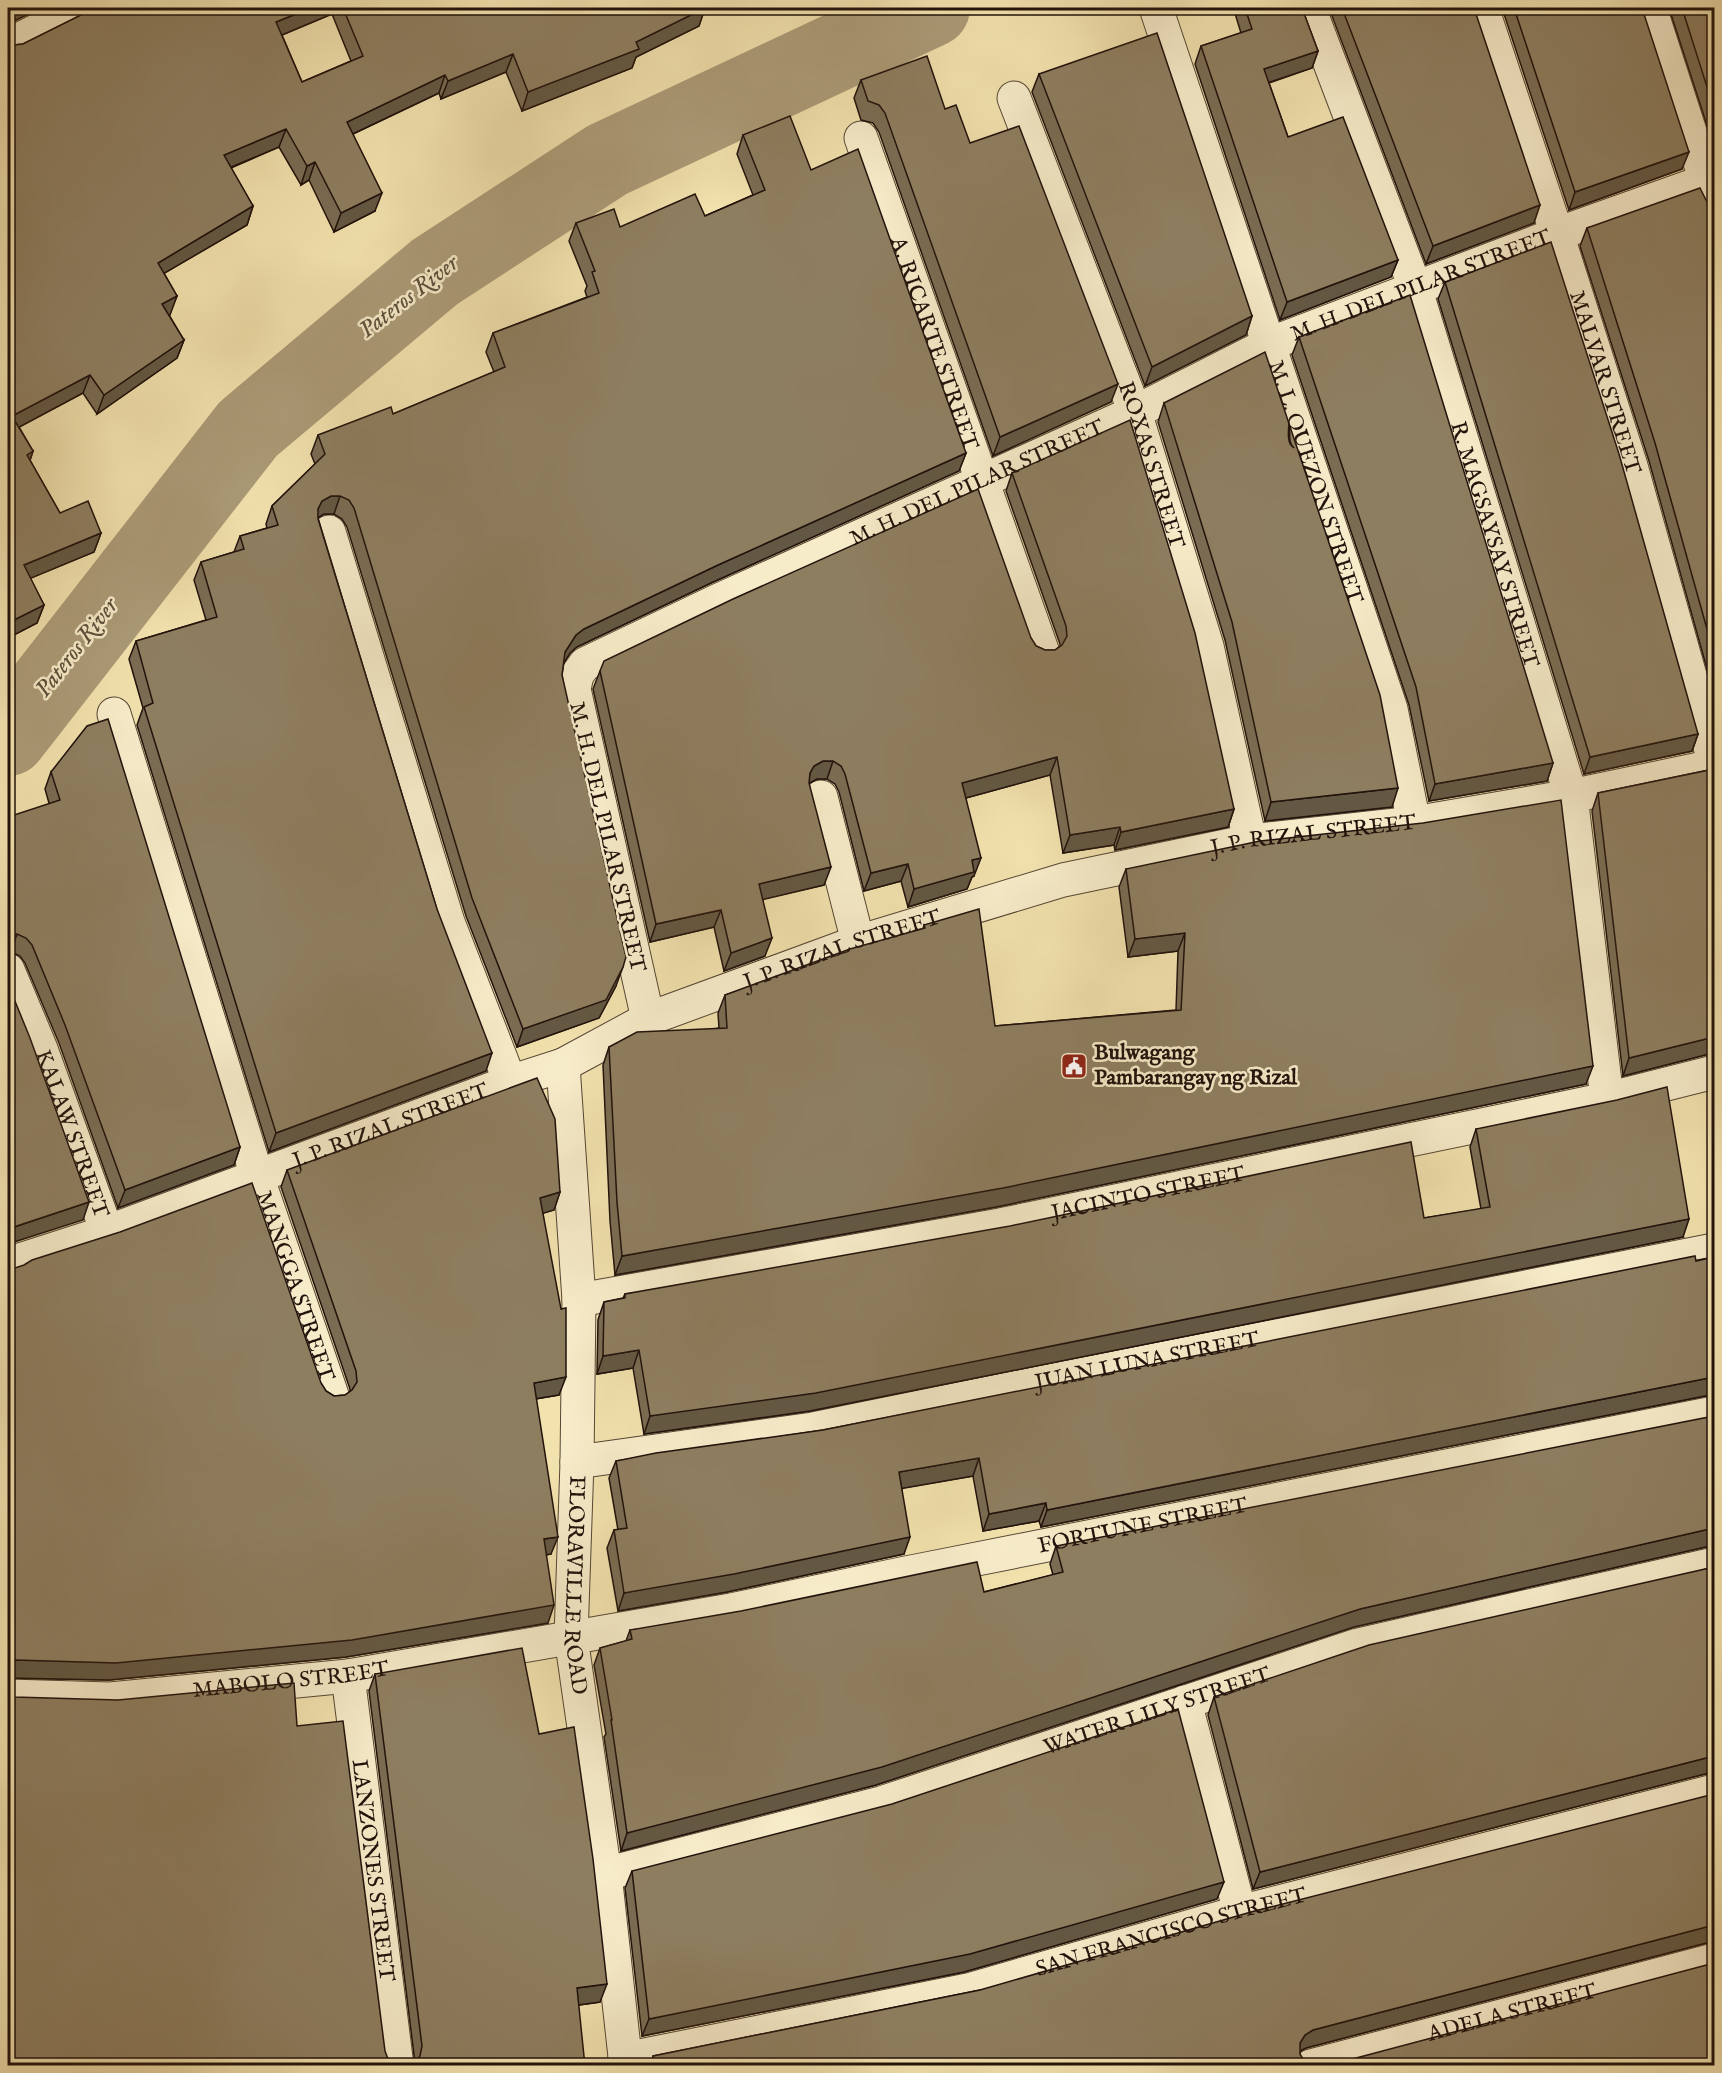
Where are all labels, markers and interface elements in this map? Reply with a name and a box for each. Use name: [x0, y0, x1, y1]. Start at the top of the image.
street label: M. H. DEL PILAR STREET: [1287, 224, 1555, 348]
street label: A. RICARTE STREET: [883, 232, 984, 454]
water label: Pateros River: [353, 247, 467, 346]
street label: MALVAR STREET: [1562, 287, 1647, 478]
street label: M. L. QUEZON STREET: [1261, 357, 1369, 607]
street label: ROXAS STREET: [1111, 378, 1190, 552]
street label: M. H. DEL PILAR STREET: [846, 414, 1109, 553]
street label: R. MAGSAYSAY STREET: [1443, 418, 1545, 671]
water label: Pateros River: [28, 590, 127, 704]
street label: M. H. DEL PILAR STREET: [562, 699, 652, 975]
street label: J. P. RIZAL STREET: [1205, 809, 1417, 863]
street label: J. P. RIZAL STREET: [737, 904, 944, 998]
place label: Bulwagang Pambarangay ng Rizal: [1094, 1039, 1298, 1092]
street label: KALAW STREET: [29, 1046, 115, 1222]
public building icon: Bulwagang Pambarangay ng Rizal: [1059, 1051, 1089, 1081]
street label: J. P. RIZAL STREET: [286, 1077, 492, 1177]
street label: JACINTO STREET: [1046, 1161, 1247, 1229]
street label: MANGGA STREET: [249, 1187, 340, 1385]
street label: JUAN LUNA STREET: [1029, 1326, 1261, 1398]
street label: FLORAVILLE ROAD: [557, 1475, 593, 1697]
street label: FORTUNE STREET: [1036, 1492, 1250, 1561]
street label: MABOLO STREET: [192, 1655, 391, 1705]
street label: WATER LILY STREET: [1040, 1661, 1274, 1762]
street label: LANZONES STREET: [345, 1758, 400, 1983]
street label: SAN FRANCISCO STREET: [1032, 1882, 1310, 1984]
street label: ADELA STREET: [1424, 1978, 1600, 2049]

